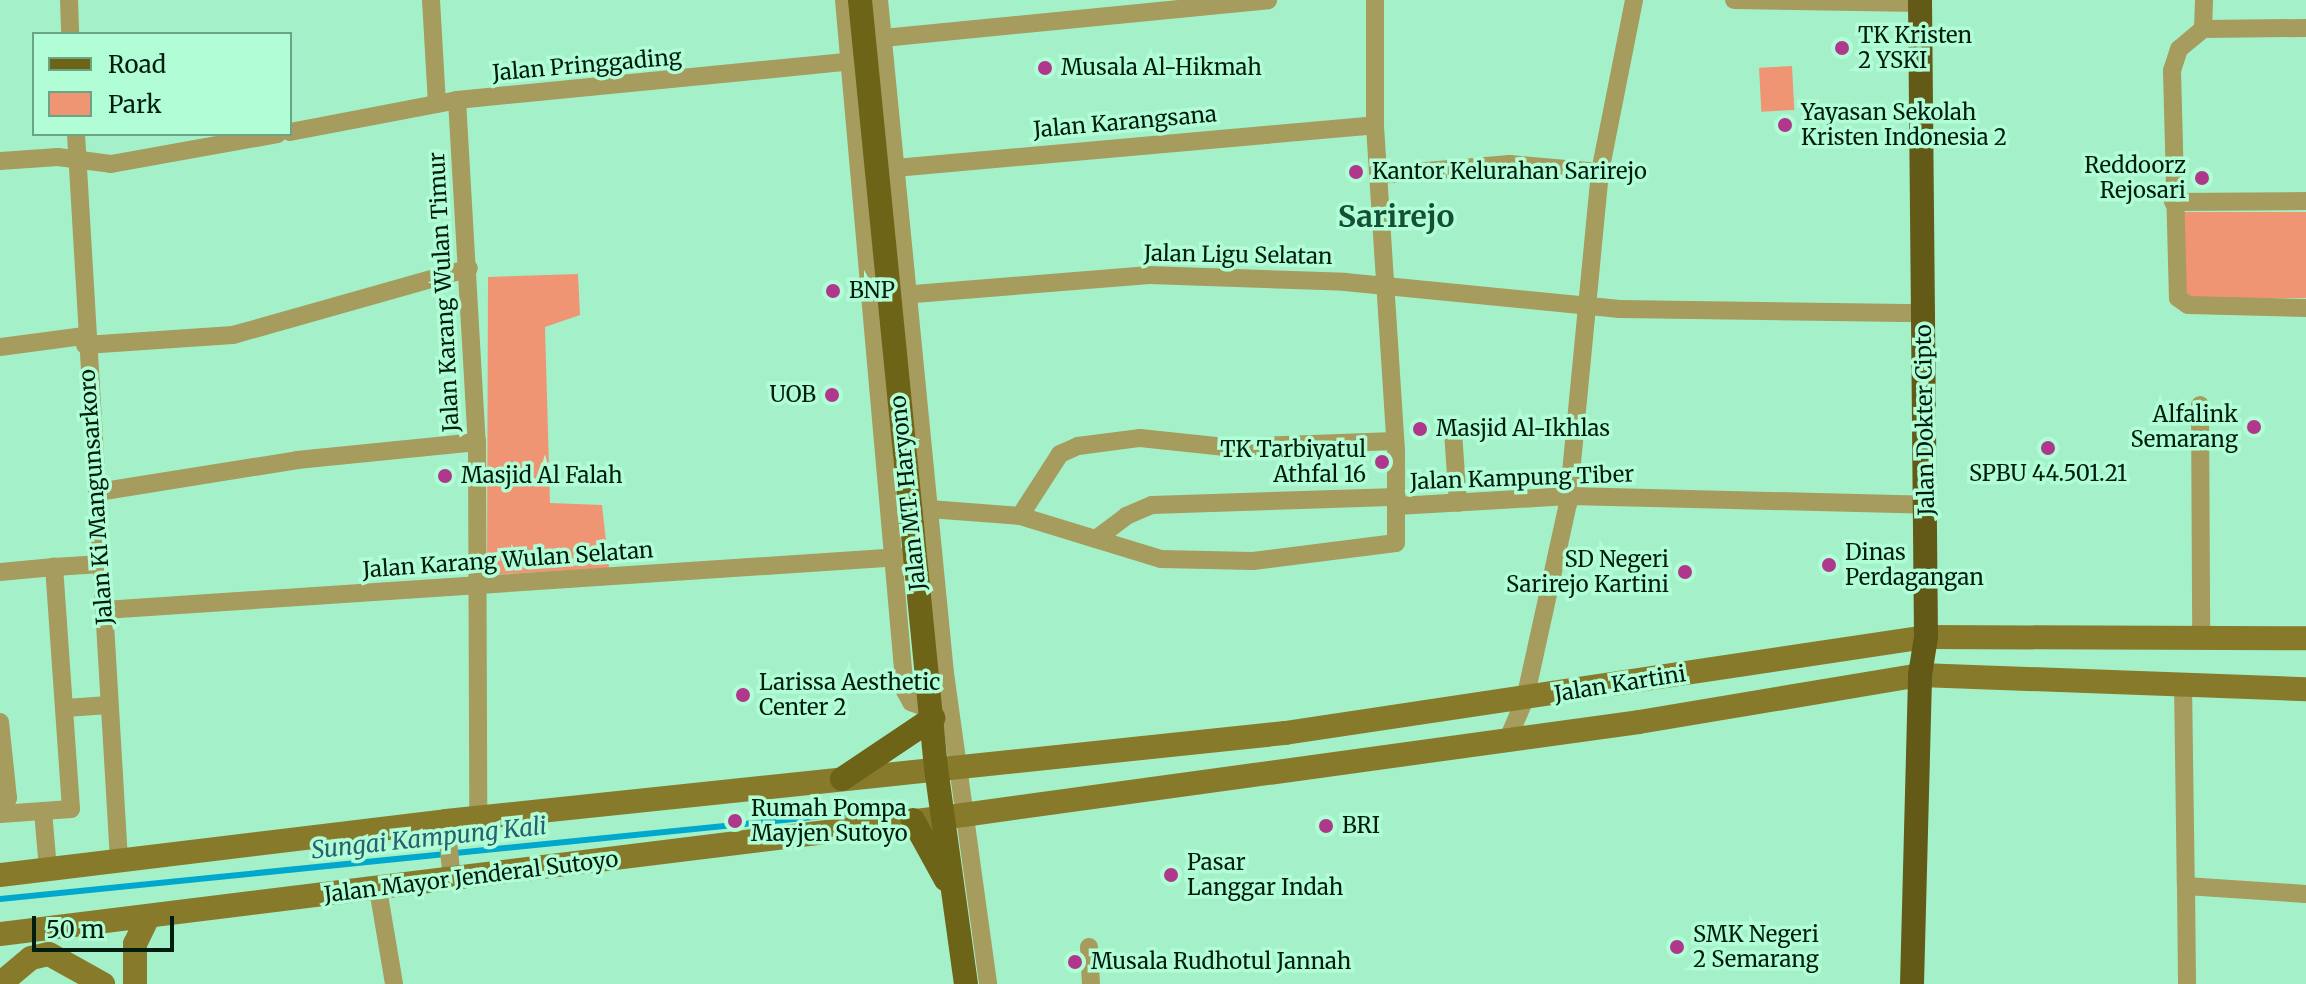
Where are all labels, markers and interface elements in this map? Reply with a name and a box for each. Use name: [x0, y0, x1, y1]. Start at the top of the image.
place label: TK Kristen 2 YSKI: [1858, 22, 1972, 74]
legend: [32, 32, 292, 136]
marker: TK Kristen 2 YSKI: [1833, 39, 1851, 57]
street label: Jalan Pringgading: [491, 44, 683, 86]
text: Road: [108, 49, 166, 80]
place label: Musala Al-Hikmah: [1061, 55, 1262, 81]
marker: Musala Al-Hikmah: [1036, 59, 1054, 77]
text: Park: [108, 89, 161, 120]
place label: Yayasan Sekolah Kristen Indonesia 2: [1801, 99, 2007, 150]
street label: Jalan Karangsana: [1032, 101, 1218, 143]
marker: Yayasan Sekolah Kristen Indonesia 2: [1776, 116, 1794, 134]
street label: Jalan Karang Wulan Timur: [423, 151, 465, 433]
place label: Reddoorz Rejosari: [2084, 152, 2186, 204]
place label: Kantor Kelurahan Sarirejo: [1372, 159, 1647, 185]
marker: Kantor Kelurahan Sarirejo: [1347, 163, 1365, 181]
marker: Reddoorz Rejosari: [2193, 169, 2211, 187]
district label: Sarirejo: [1338, 198, 1454, 234]
street label: Jalan Ligu Selatan: [1143, 240, 1333, 270]
place label: BNP: [849, 278, 895, 304]
marker: BNP: [824, 282, 842, 300]
street label: Jalan Dokter Cipto: [1910, 324, 1940, 516]
street label: Jalan Ki Mangunsarkoro: [74, 368, 118, 626]
place label: UOB: [769, 382, 816, 408]
marker: UOB: [823, 386, 841, 404]
street label: Jalan MT. Haryono: [885, 394, 931, 592]
place label: Alfalink Semarang: [2130, 401, 2238, 452]
place label: Masjid Al-Ikhlas: [1436, 416, 1610, 442]
marker: Alfalink Semarang: [2245, 418, 2263, 436]
marker: Masjid Al-Ikhlas: [1411, 420, 1429, 438]
place label: TK Tarbiyatul Athfal 16: [1220, 436, 1366, 488]
marker: SPBU 44.501.21: [2039, 439, 2057, 457]
marker: TK Tarbiyatul Athfal 16: [1373, 453, 1391, 471]
street label: Jalan Kampung Tiber: [1409, 461, 1635, 495]
place label: SPBU 44.501.21: [1969, 461, 2127, 487]
place label: Masjid Al Falah: [461, 463, 623, 489]
marker: Masjid Al Falah: [436, 467, 454, 485]
street label: Jalan Karang Wulan Selatan: [362, 537, 654, 583]
place label: Dinas Perdagangan: [1845, 539, 1984, 590]
place label: SD Negeri Sarirejo Kartini: [1506, 546, 1669, 598]
marker: Dinas Perdagangan: [1820, 556, 1838, 574]
marker: SD Negeri Sarirejo Kartini: [1676, 563, 1694, 581]
street label: Jalan Kartini: [1552, 661, 1688, 707]
place label: Larissa Aesthetic Center 2: [759, 669, 940, 720]
marker: Larissa Aesthetic Center 2: [734, 686, 752, 704]
place label: Rumah Pompa Mayjen Sutoyo: [751, 795, 908, 846]
water label: Sungai Kampung Kali: [310, 811, 548, 865]
marker: Rumah Pompa Mayjen Sutoyo: [726, 812, 744, 830]
place label: BRI: [1342, 813, 1380, 839]
marker: BRI: [1317, 817, 1335, 835]
street label: Jalan Mayor Jenderal Sutoyo: [322, 846, 620, 908]
place label: Pasar Langgar Indah: [1187, 849, 1343, 900]
marker: Pasar Langgar Indah: [1162, 866, 1180, 884]
scale bar: [36, 900, 178, 950]
text: 50 m: [46, 914, 105, 945]
place label: SMK Negeri 2 Semarang: [1693, 921, 1819, 972]
marker: SMK Negeri 2 Semarang: [1668, 938, 1686, 956]
place label: Musala Rudhotul Jannah: [1091, 949, 1351, 975]
marker: Musala Rudhotul Jannah: [1066, 953, 1084, 971]

